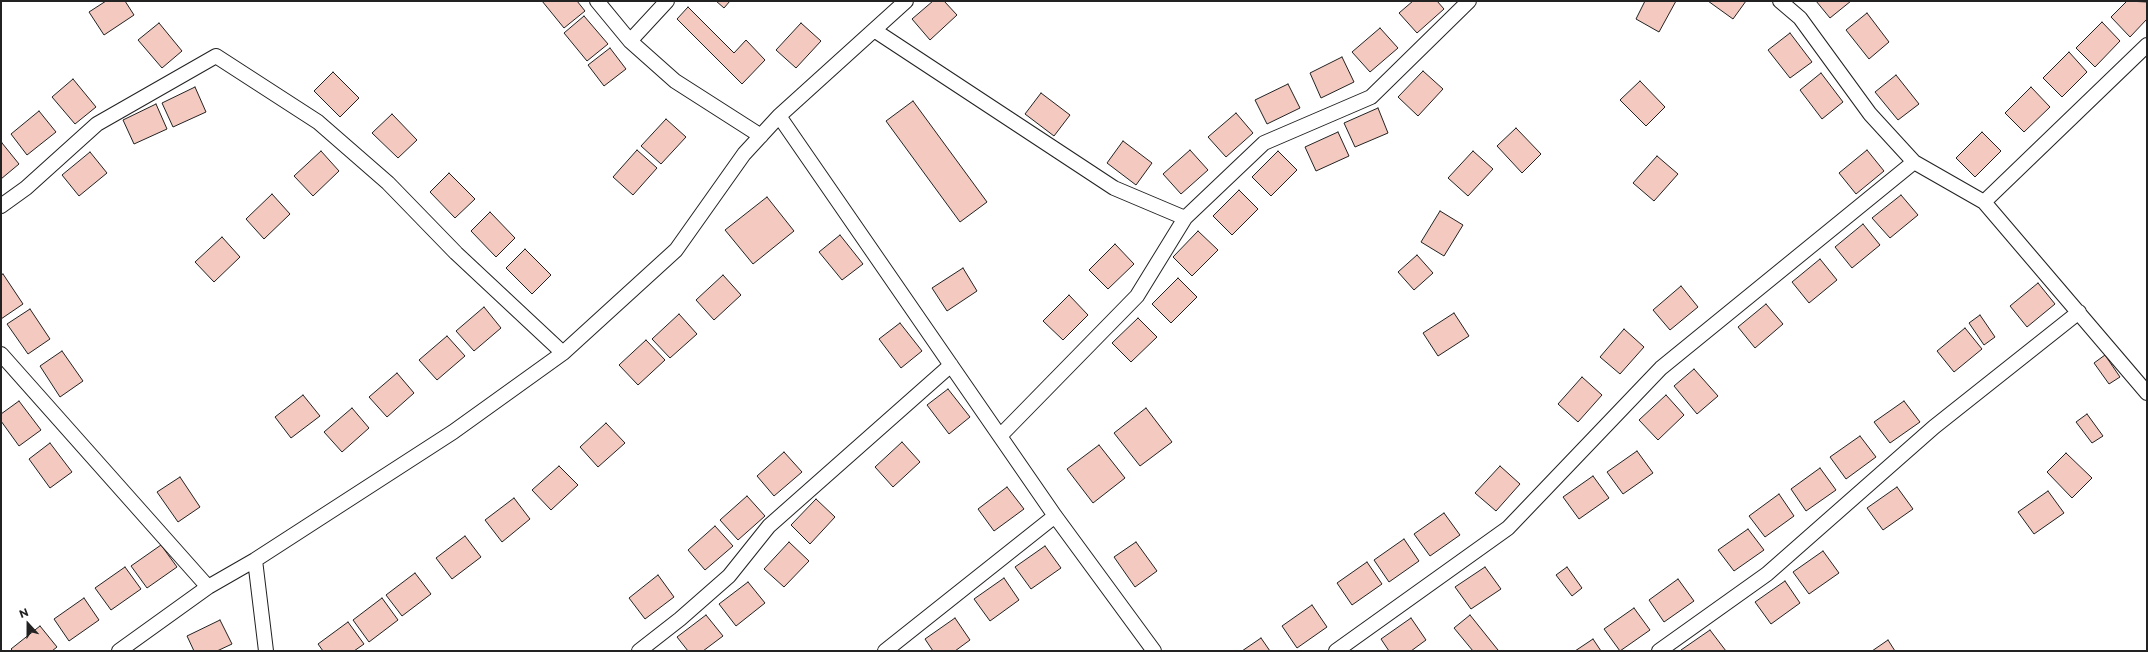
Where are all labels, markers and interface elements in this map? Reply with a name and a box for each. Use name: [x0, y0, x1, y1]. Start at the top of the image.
north arrow: [8, 604, 48, 644]
text: N: [17, 605, 30, 621]

